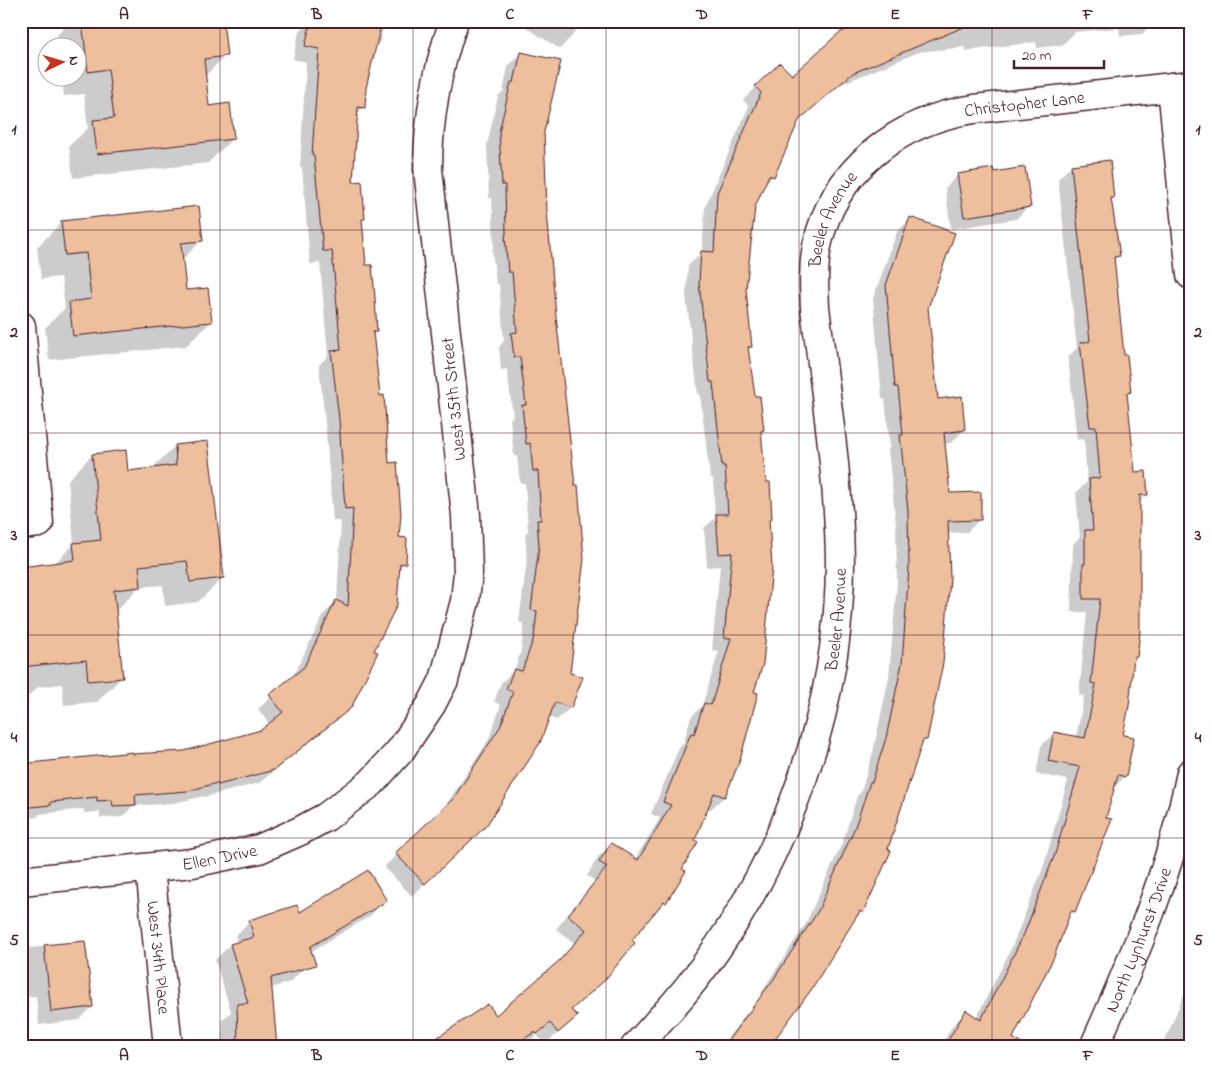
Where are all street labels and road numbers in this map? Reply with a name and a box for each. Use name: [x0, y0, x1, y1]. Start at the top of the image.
street label: Christopher Lane: [962, 86, 1087, 125]
street label: Beeler Avenue: [803, 165, 865, 269]
street label: West 35th Street: [436, 336, 474, 462]
street label: Beeler Avenue: [819, 567, 855, 674]
street label: Ellen Drive: [181, 839, 261, 879]
street label: North Lynhurst Drive: [1100, 864, 1180, 1017]
street label: West 34th Place: [138, 900, 176, 1017]

